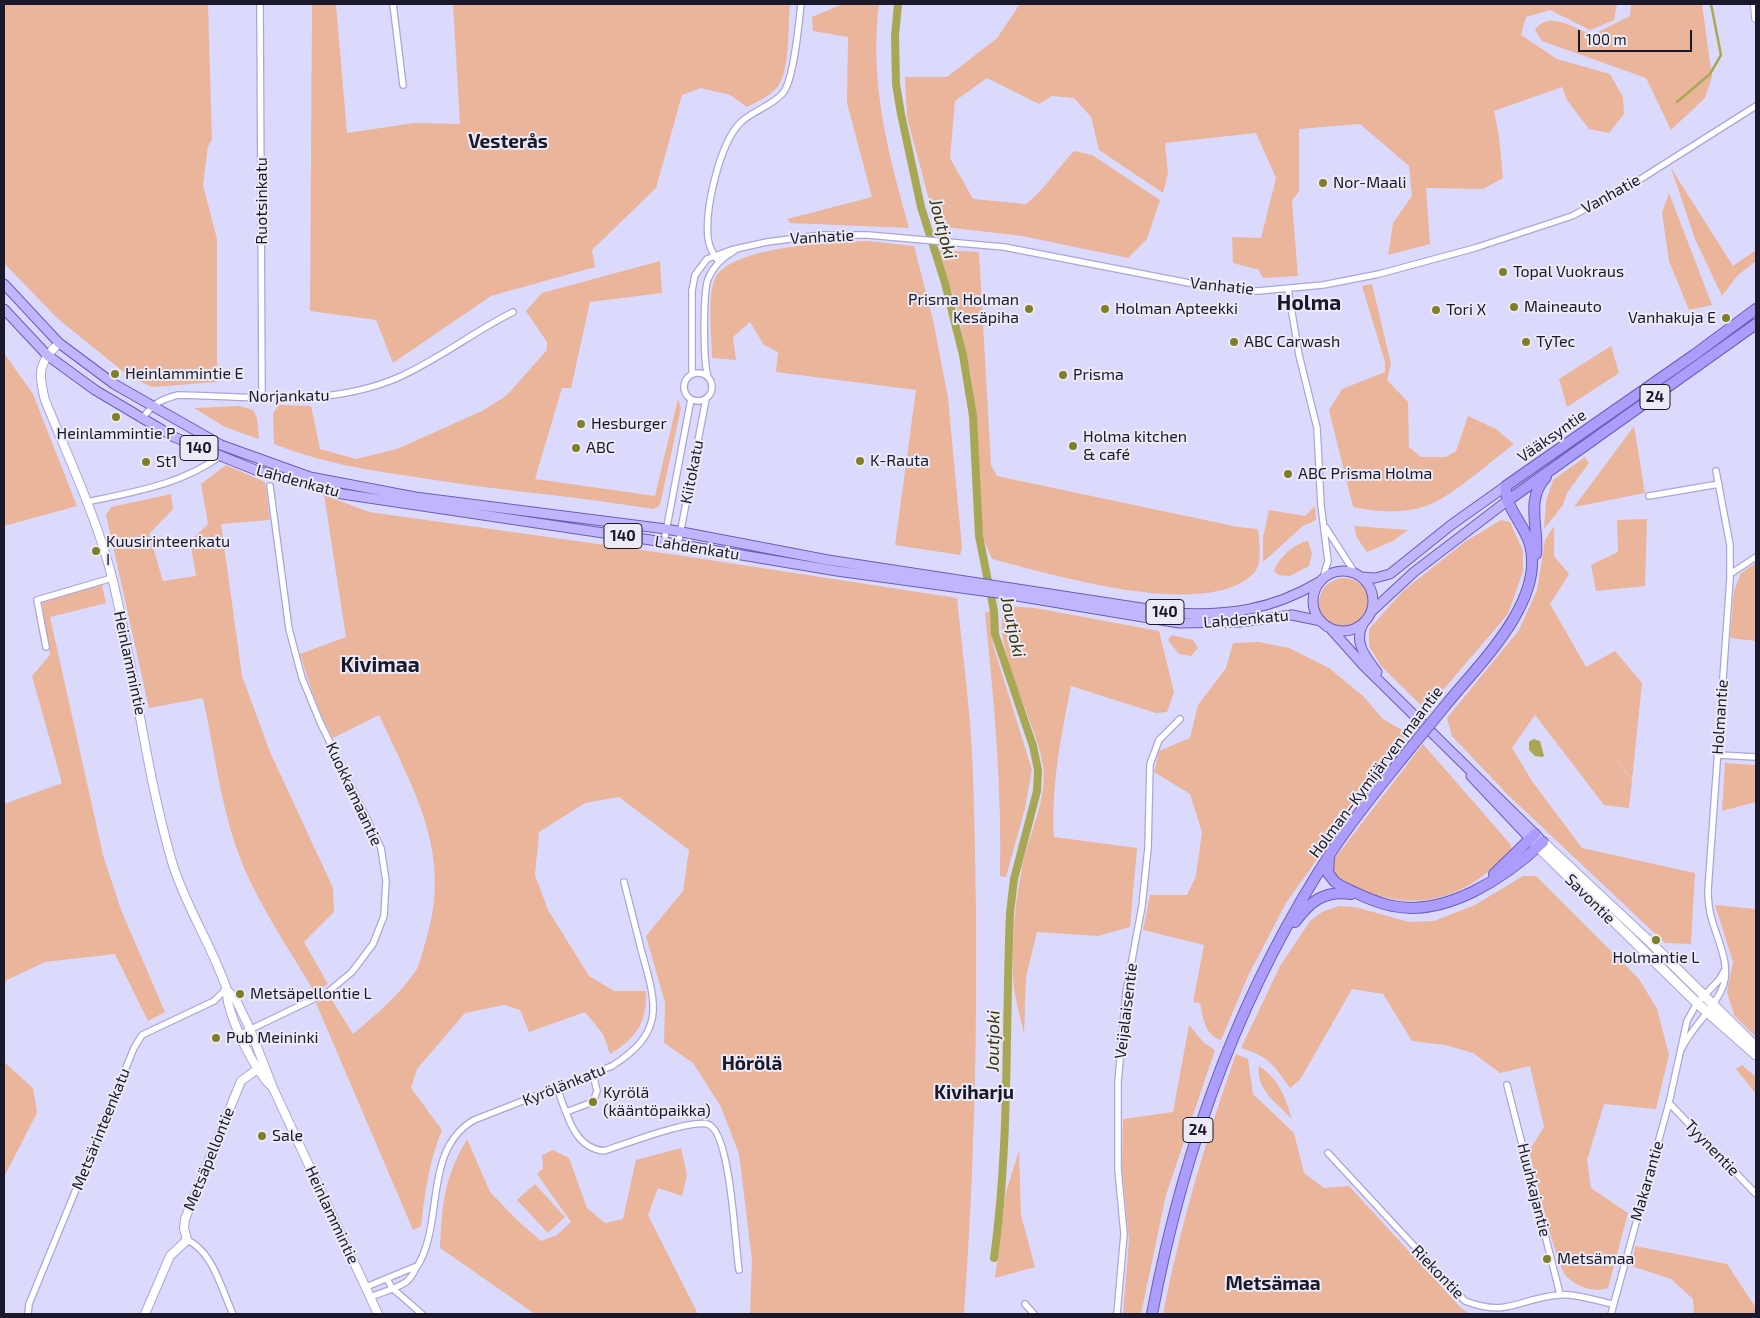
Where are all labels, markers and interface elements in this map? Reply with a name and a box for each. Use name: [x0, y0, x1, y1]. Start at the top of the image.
scale bar: [1580, 20, 1694, 52]
text: 100 m: [1586, 30, 1627, 48]
district label: Vesterås: [468, 131, 548, 153]
street label: Ruotsinkatu: [252, 157, 272, 245]
street label: Vanhatie: [1578, 170, 1644, 218]
place label: Nor-Maali: [1333, 173, 1407, 193]
marker: Nor-Maali: [1317, 177, 1329, 189]
water label: Joutjoki: [925, 196, 961, 262]
street label: Vanhatie: [789, 226, 855, 248]
place label: Topal Vuokraus: [1513, 262, 1624, 282]
marker: Topal Vuokraus: [1497, 266, 1509, 278]
street label: Vanhatie: [1189, 273, 1255, 299]
place label: Prisma Holman Kesäpiha: [908, 290, 1019, 328]
district label: Holma: [1277, 290, 1341, 316]
place label: Maineauto: [1524, 297, 1602, 317]
place label: Holman Apteekki: [1115, 299, 1238, 319]
place label: Tori X: [1446, 300, 1486, 320]
marker: Maineauto: [1508, 301, 1520, 313]
marker: Prisma Holman Kesäpiha: [1023, 303, 1035, 315]
marker: Holman Apteekki: [1099, 303, 1111, 315]
marker: Tori X: [1430, 304, 1442, 316]
place label: Vanhakuja E: [1628, 308, 1716, 328]
marker: Vanhakuja E: [1720, 312, 1732, 324]
place label: ABC Carwash: [1244, 332, 1340, 352]
place label: TyTec: [1536, 332, 1575, 352]
marker: ABC Carwash: [1228, 336, 1240, 348]
marker: TyTec: [1520, 336, 1532, 348]
place label: Heinlammintie E: [125, 364, 244, 384]
place label: Prisma: [1073, 365, 1124, 385]
marker: Heinlammintie E: [109, 368, 121, 380]
marker: Prisma: [1057, 369, 1069, 381]
road number: 24: [1640, 384, 1670, 410]
street label: Norjankatu: [248, 386, 330, 406]
street label: Vääksyntie: [1514, 405, 1590, 467]
marker: Heinlammintie P: [110, 411, 122, 423]
place label: Hesburger: [591, 414, 667, 434]
marker: Hesburger: [575, 418, 587, 430]
place label: Heinlammintie P: [56, 424, 176, 444]
place label: Holma kitchen & café: [1083, 427, 1187, 465]
road number: 140: [180, 436, 218, 460]
place label: ABC: [586, 438, 615, 458]
street label: Kiitokatu: [676, 438, 708, 506]
marker: Holma kitchen & café: [1067, 440, 1079, 452]
marker: ABC: [570, 442, 582, 454]
place label: K-Rauta: [870, 451, 929, 471]
place label: St1: [156, 452, 177, 472]
marker: K-Rauta: [854, 455, 866, 467]
marker: St1: [140, 456, 152, 468]
street label: Lahdenkatu: [254, 461, 342, 501]
place label: ABC Prisma Holma: [1298, 464, 1432, 484]
marker: ABC Prisma Holma: [1282, 468, 1294, 480]
road number: 140: [604, 524, 642, 548]
place label: Kuusirinteenkatu I: [106, 532, 230, 570]
street label: Lahdenkatu: [653, 532, 741, 564]
marker: Kuusirinteenkatu I: [90, 545, 102, 557]
water label: Joutjoki: [996, 595, 1030, 659]
road number: 140: [1146, 600, 1184, 624]
street label: Lahdenkatu: [1203, 606, 1289, 632]
street label: Heinlammintie: [110, 609, 150, 717]
district label: Kivimaa: [340, 652, 420, 678]
street label: Holmantie: [1708, 679, 1732, 755]
street label: Holman–Kymijärven maantie: [1305, 682, 1447, 862]
street label: Kuokkamaantie: [322, 739, 386, 849]
street label: Savontie: [1561, 870, 1619, 928]
marker: Holmantie L: [1650, 934, 1662, 946]
place label: Holmantie L: [1612, 948, 1700, 968]
street label: Veijalaisentie: [1111, 962, 1141, 1060]
place label: Metsäpellontie L: [250, 984, 372, 1004]
marker: Metsäpellontie L: [234, 988, 246, 1000]
water label: Joutjoki: [982, 1010, 1004, 1072]
place label: Pub Meininki: [226, 1028, 319, 1048]
marker: Pub Meininki: [210, 1032, 222, 1044]
district label: Hörölä: [722, 1053, 782, 1075]
street label: Kyrölänkatu: [520, 1060, 608, 1110]
street label: Metsärinteenkatu: [68, 1065, 134, 1193]
district label: Kiviharju: [934, 1082, 1014, 1104]
place label: Kyrölä (kääntöpaikka): [603, 1083, 711, 1121]
marker: Kyrölä (kääntöpaikka): [587, 1096, 599, 1108]
street label: Metsäpellontie: [179, 1104, 239, 1214]
street label: Tyynentie: [1680, 1116, 1744, 1180]
road number: 24: [1183, 1118, 1213, 1142]
place label: Sale: [272, 1126, 303, 1146]
marker: Sale: [256, 1130, 268, 1142]
street label: Makarantie: [1626, 1139, 1668, 1223]
street label: Huuhkajantie: [1513, 1141, 1555, 1239]
street label: Heinlammintie: [301, 1163, 363, 1267]
street label: Riekontie: [1408, 1241, 1468, 1303]
place label: Metsämaa: [1557, 1249, 1634, 1269]
marker: Metsämaa: [1541, 1253, 1553, 1265]
district label: Metsämaa: [1225, 1273, 1321, 1295]

